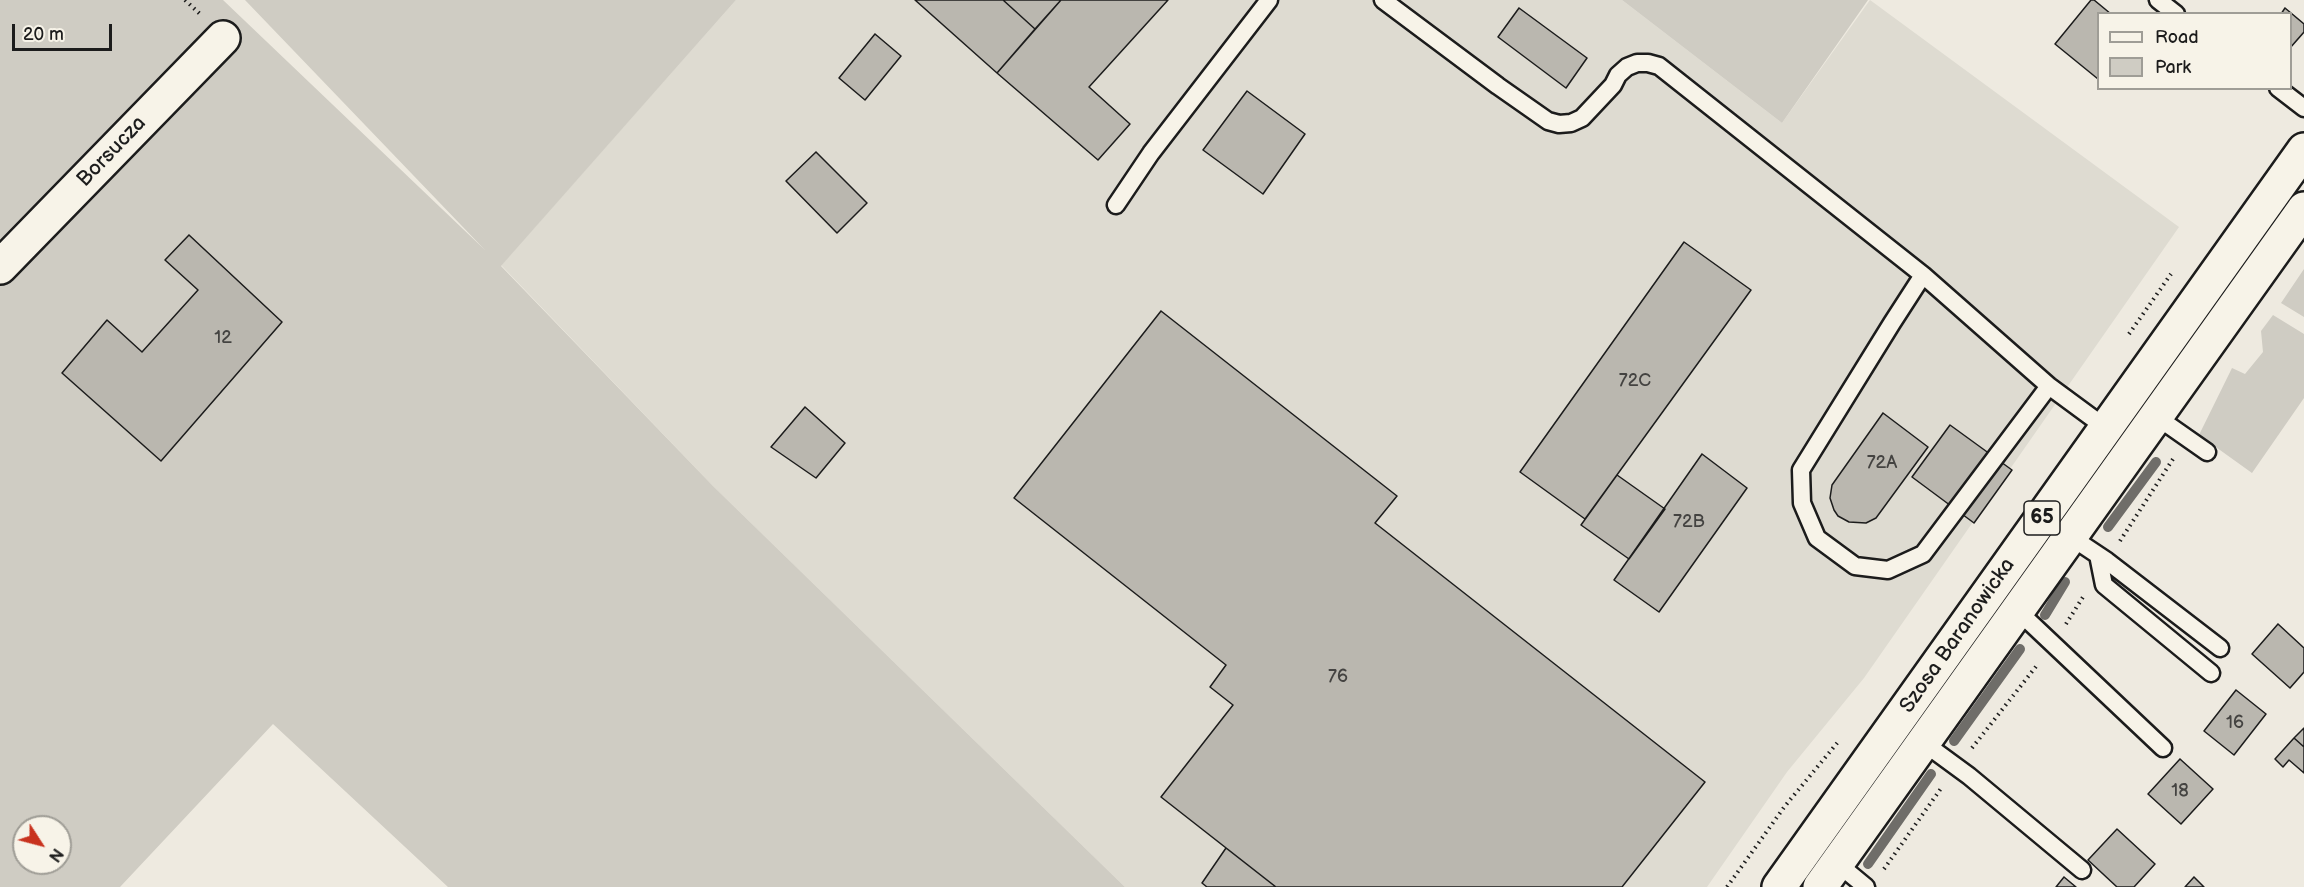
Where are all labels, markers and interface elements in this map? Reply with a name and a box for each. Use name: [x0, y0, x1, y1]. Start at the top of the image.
scale bar: [15, 12, 116, 50]
legend: [2097, 12, 2292, 90]
text: 20 m: [23, 24, 64, 45]
text: Road: [2155, 27, 2199, 48]
text: Park: [2155, 57, 2191, 78]
street label: Borsucza: [72, 111, 152, 193]
house number: 12: [214, 327, 232, 349]
house number: 72C: [1619, 370, 1651, 392]
house number: 72A: [1867, 452, 1897, 474]
road number: 65: [2024, 501, 2060, 535]
house number: 72B: [1673, 511, 1705, 533]
street label: Szosa Baranowicka: [1895, 554, 2021, 718]
house number: 76: [1328, 666, 1348, 688]
house number: 16: [2226, 712, 2244, 734]
house number: 18: [2171, 780, 2189, 802]
north arrow: [12, 815, 72, 875]
text: N: [44, 844, 67, 865]

